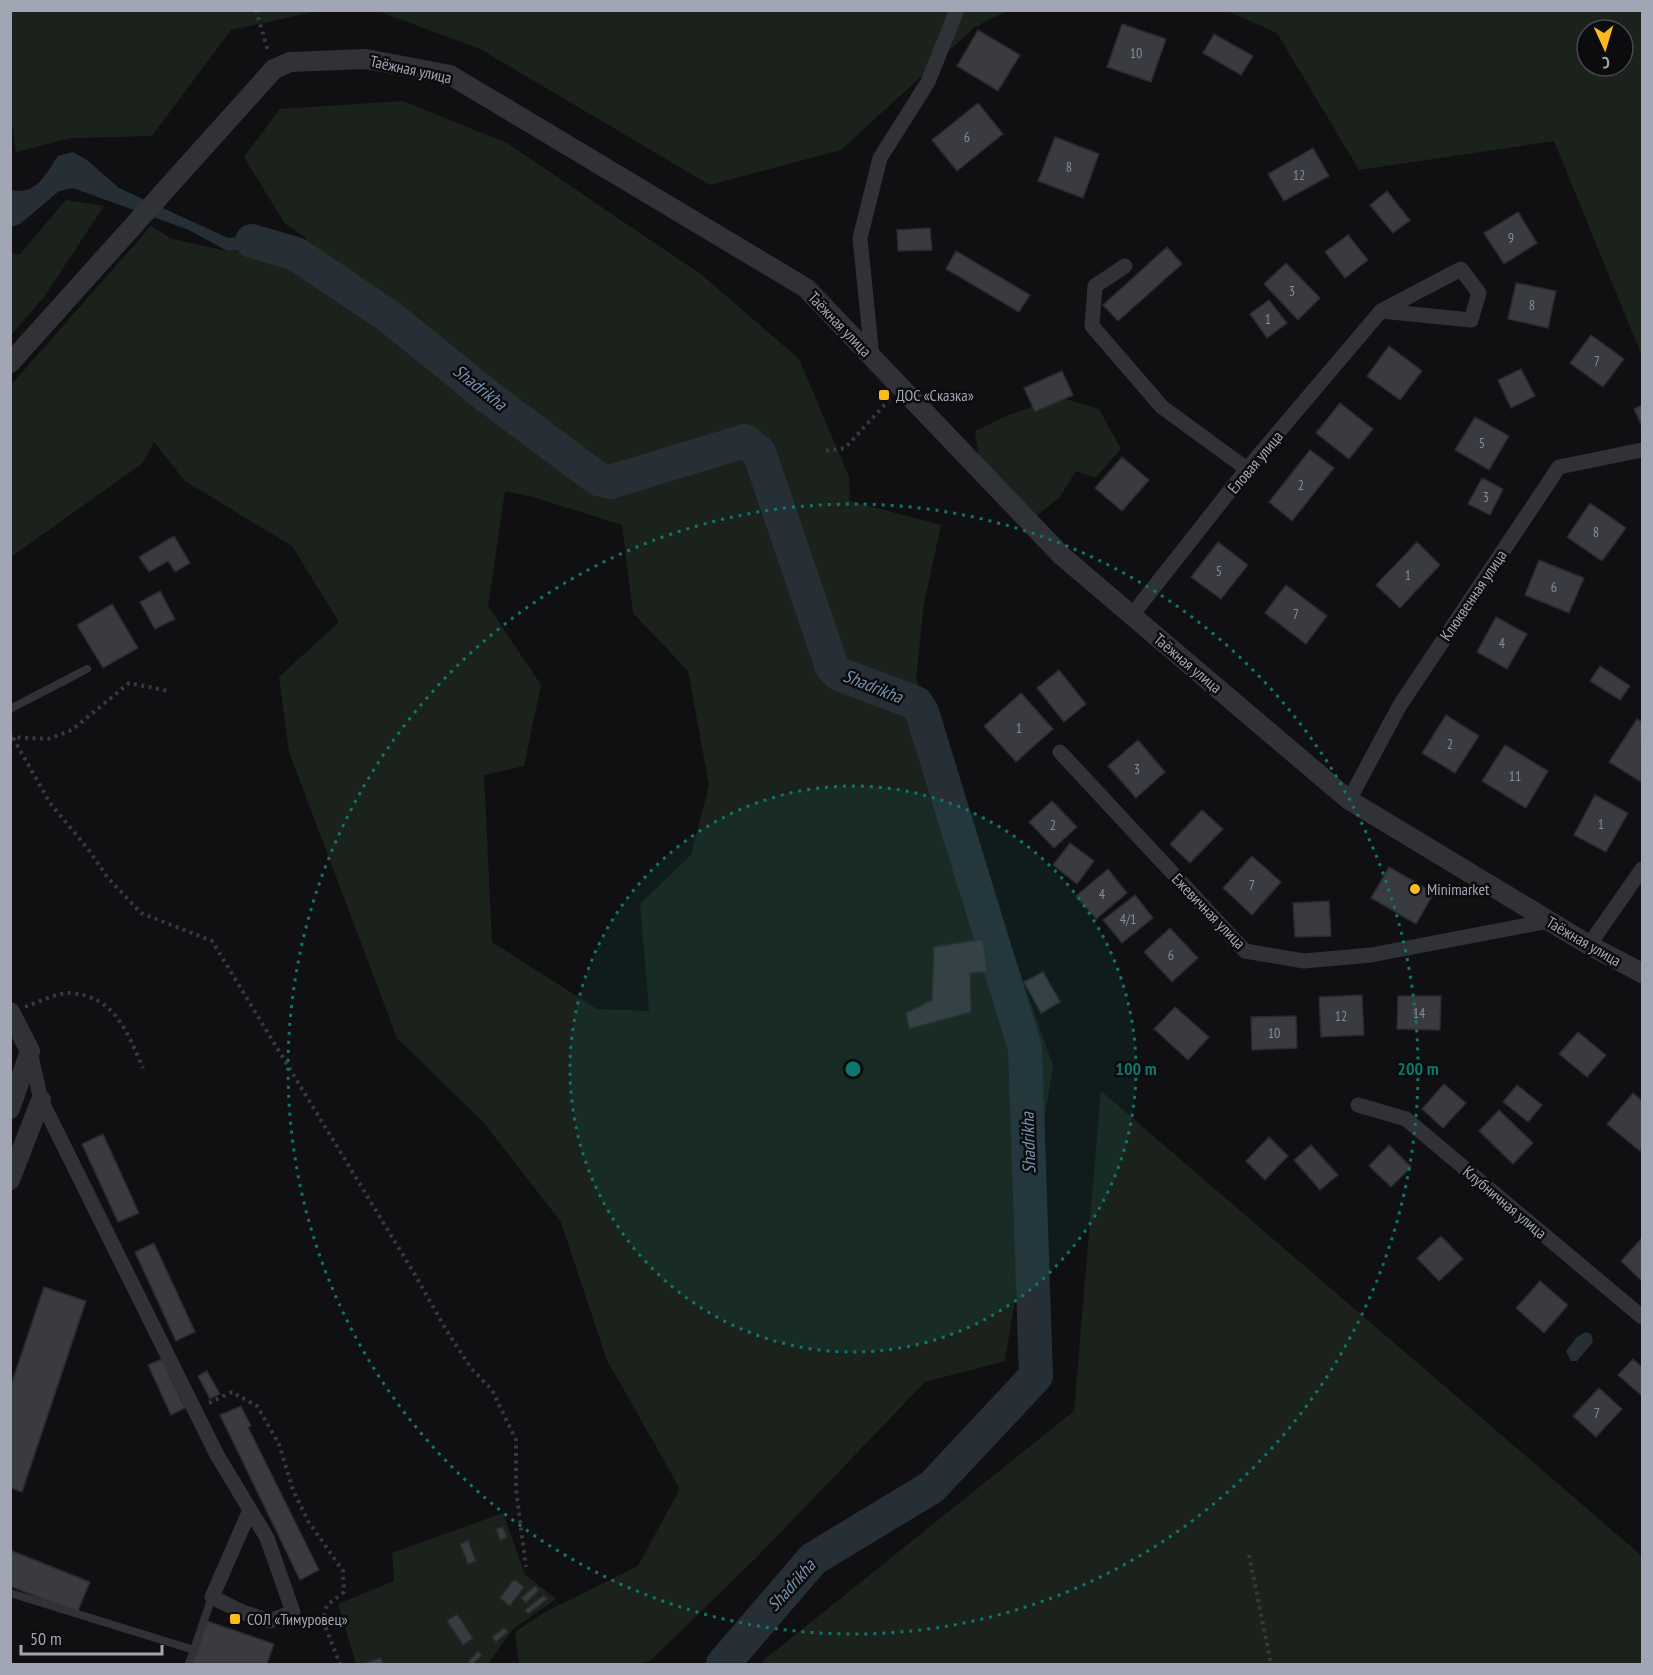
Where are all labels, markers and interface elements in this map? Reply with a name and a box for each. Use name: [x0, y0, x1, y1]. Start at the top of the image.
north arrow: [1575, 18, 1635, 78]
house number: 10: [1130, 44, 1142, 62]
street label: Таёжная улица: [368, 51, 454, 87]
text: С: [1601, 53, 1610, 73]
house number: 6: [964, 128, 970, 146]
house number: 8: [1066, 158, 1072, 176]
house number: 12: [1293, 166, 1305, 184]
house number: 9: [1508, 229, 1514, 247]
house number: 3: [1289, 282, 1295, 300]
street label: Таёжная улица: [804, 287, 876, 361]
house number: 8: [1529, 296, 1535, 314]
house number: 1: [1265, 310, 1271, 328]
house number: 7: [1594, 352, 1600, 370]
water label: Shadrikha: [449, 359, 512, 416]
place label: ДОС «Сказка»: [896, 385, 974, 405]
marker: ДОС «Сказка»: [877, 388, 891, 402]
street label: Еловая улица: [1223, 427, 1287, 497]
house number: 5: [1479, 434, 1485, 452]
house number: 2: [1298, 476, 1304, 494]
house number: 3: [1483, 488, 1489, 506]
house number: 8: [1593, 523, 1599, 541]
street label: Клюквенная улица: [1435, 546, 1511, 644]
house number: 5: [1216, 562, 1222, 580]
house number: 1: [1405, 566, 1411, 584]
house number: 6: [1551, 578, 1557, 596]
house number: 7: [1293, 605, 1299, 623]
street label: Таёжная улица: [1150, 629, 1226, 697]
house number: 4: [1499, 634, 1506, 652]
water label: Shadrikha: [840, 664, 907, 708]
house number: 1: [1016, 719, 1022, 737]
house number: 2: [1447, 735, 1453, 753]
house number: 3: [1134, 760, 1140, 778]
house number: 11: [1509, 767, 1521, 785]
house number: 1: [1598, 815, 1604, 833]
house number: 2: [1050, 816, 1056, 834]
street label: Ежевичная улица: [1168, 869, 1250, 953]
house number: 7: [1249, 876, 1255, 894]
place label: Minimarket: [1427, 879, 1490, 899]
marker: Minimarket: [1408, 882, 1422, 896]
house number: 4: [1099, 885, 1106, 903]
house number: 4/1: [1120, 910, 1136, 928]
street label: Таёжная улица: [1543, 912, 1625, 970]
house number: 6: [1168, 946, 1174, 964]
house number: 14: [1413, 1004, 1426, 1022]
house number: 12: [1335, 1007, 1347, 1025]
house number: 10: [1268, 1024, 1280, 1042]
text: 100 m: [1115, 1057, 1157, 1080]
text: 200 m: [1397, 1057, 1439, 1080]
centre of rings: [843, 1059, 863, 1079]
water label: Shadrikha: [1015, 1111, 1041, 1174]
street label: Клубничная улица: [1459, 1161, 1551, 1243]
house number: 7: [1594, 1404, 1600, 1422]
water label: Shadrikha: [762, 1554, 821, 1616]
place label: СОЛ «Тимуровец»: [247, 1609, 348, 1629]
marker: СОЛ «Тимуровец»: [228, 1612, 242, 1626]
scale bar: [21, 1618, 162, 1656]
text: 50 m: [30, 1627, 62, 1650]

